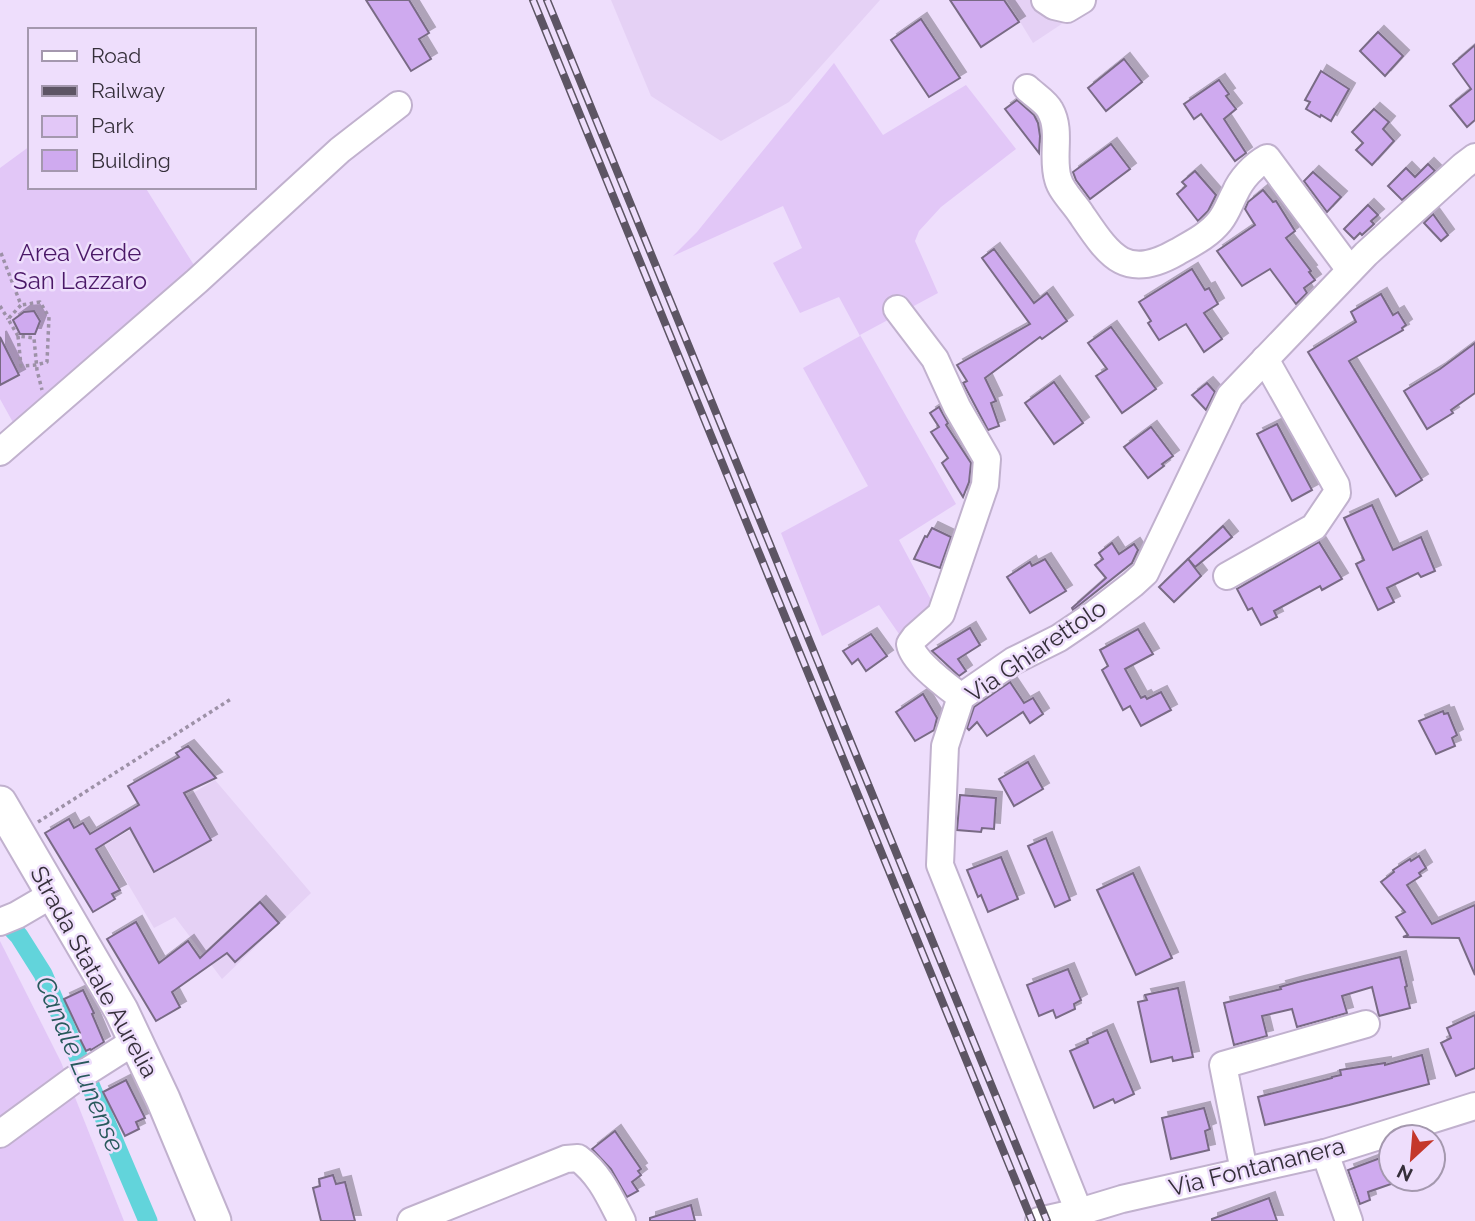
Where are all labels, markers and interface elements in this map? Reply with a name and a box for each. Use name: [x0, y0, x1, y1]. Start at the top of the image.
legend: [28, 28, 256, 189]
text: Road: [91, 43, 141, 68]
text: Railway: [91, 78, 165, 103]
text: Park: [91, 113, 134, 138]
text: Building: [91, 148, 171, 173]
park label: Area Verde San Lazzaro: [13, 238, 147, 295]
street label: Via Ghiarettolo: [960, 593, 1111, 708]
street label: Strada Statale Aurelia: [24, 861, 165, 1083]
water label: Canale Lunense: [29, 972, 131, 1156]
north arrow: [1377, 1123, 1447, 1193]
street label: Via Fontananera: [1166, 1131, 1348, 1202]
text: N: [1393, 1160, 1416, 1186]

